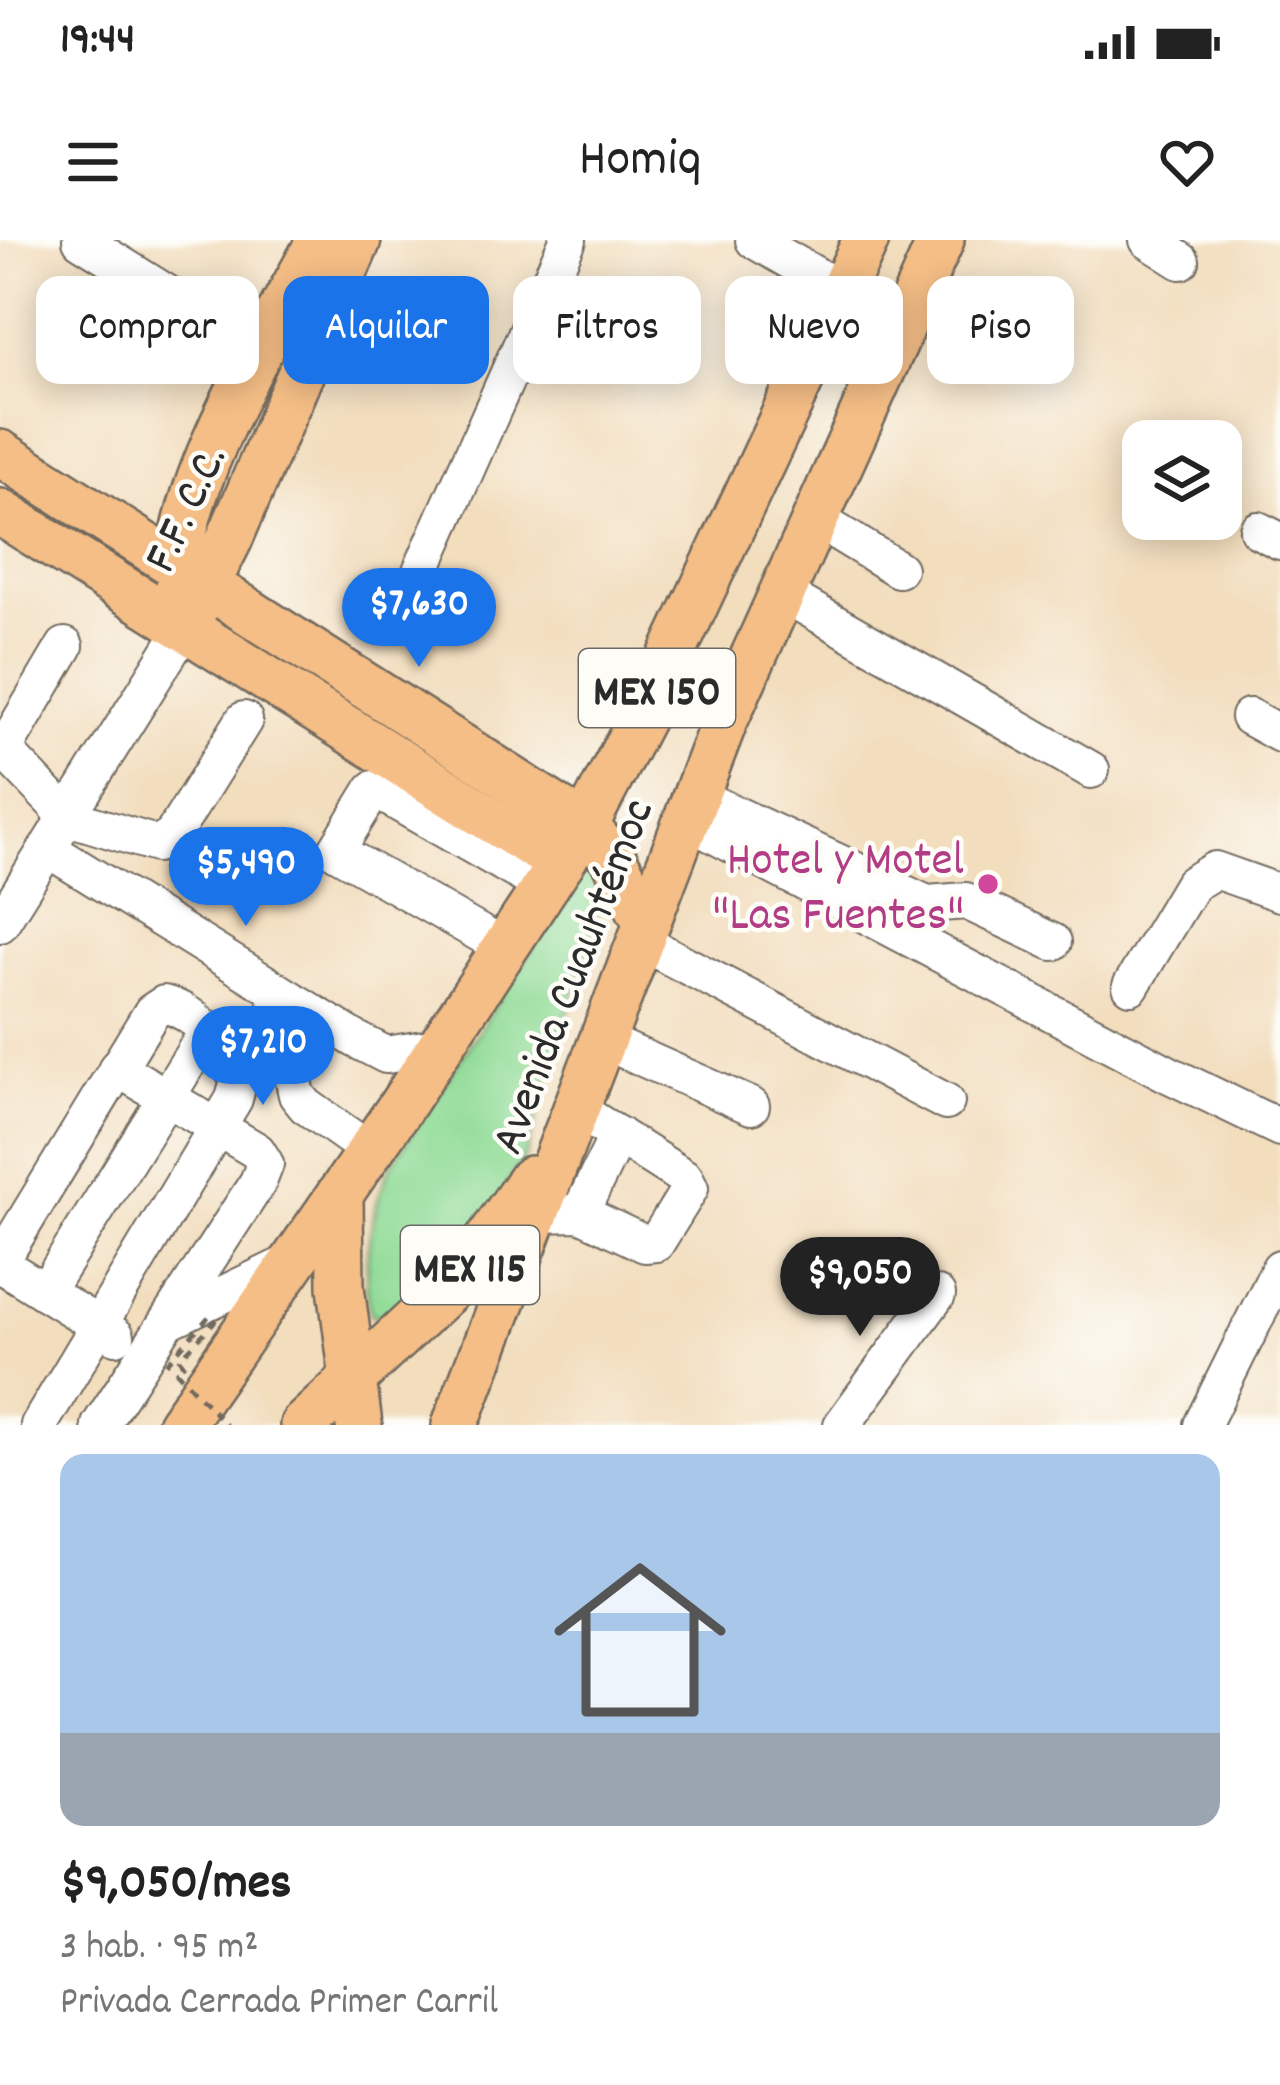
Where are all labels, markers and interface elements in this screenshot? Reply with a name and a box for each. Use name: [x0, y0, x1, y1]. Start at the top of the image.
text: 19:44: [60, 10, 135, 74]
text: Homiq: [579, 124, 701, 201]
icon: menu: [60, 129, 126, 195]
icon: heart: [1154, 129, 1220, 195]
chip: Comprar: [36, 276, 259, 384]
chip: Alquilar: [283, 276, 489, 384]
chip: Filtros: [513, 276, 701, 384]
chip: Nuevo: [725, 276, 903, 384]
chip: Piso: [927, 276, 1074, 384]
map controls: [1122, 420, 1242, 540]
button: layers: [1122, 420, 1242, 540]
street label: F.F. C.C.: [129, 435, 248, 585]
pin: $7,630: [321, 568, 517, 670]
text: $7,630: [369, 579, 469, 634]
road number: MEX 150: [579, 649, 735, 727]
street label: Avenida Cuauhtémoc: [476, 790, 676, 1166]
pin: $5,490: [148, 827, 344, 929]
place label: Hotel y Motel "Las Fuentes": [712, 829, 964, 953]
text: $5,490: [196, 838, 296, 893]
marker: Hotel y Motel "Las Fuentes": [975, 871, 1001, 897]
pin: $7,210: [165, 1006, 361, 1108]
text: $7,210: [219, 1017, 307, 1072]
road number: MEX 115: [401, 1226, 539, 1304]
pin: $9,050: [762, 1237, 958, 1339]
text: $9,050: [807, 1248, 913, 1303]
icon: home: [532, 1532, 748, 1748]
text: $9,050/mes: [60, 1850, 292, 1922]
text: 3 hab. · 95 m²: [60, 1922, 258, 1977]
text: Privada Cerrada Primer Carril: [60, 1977, 498, 2032]

